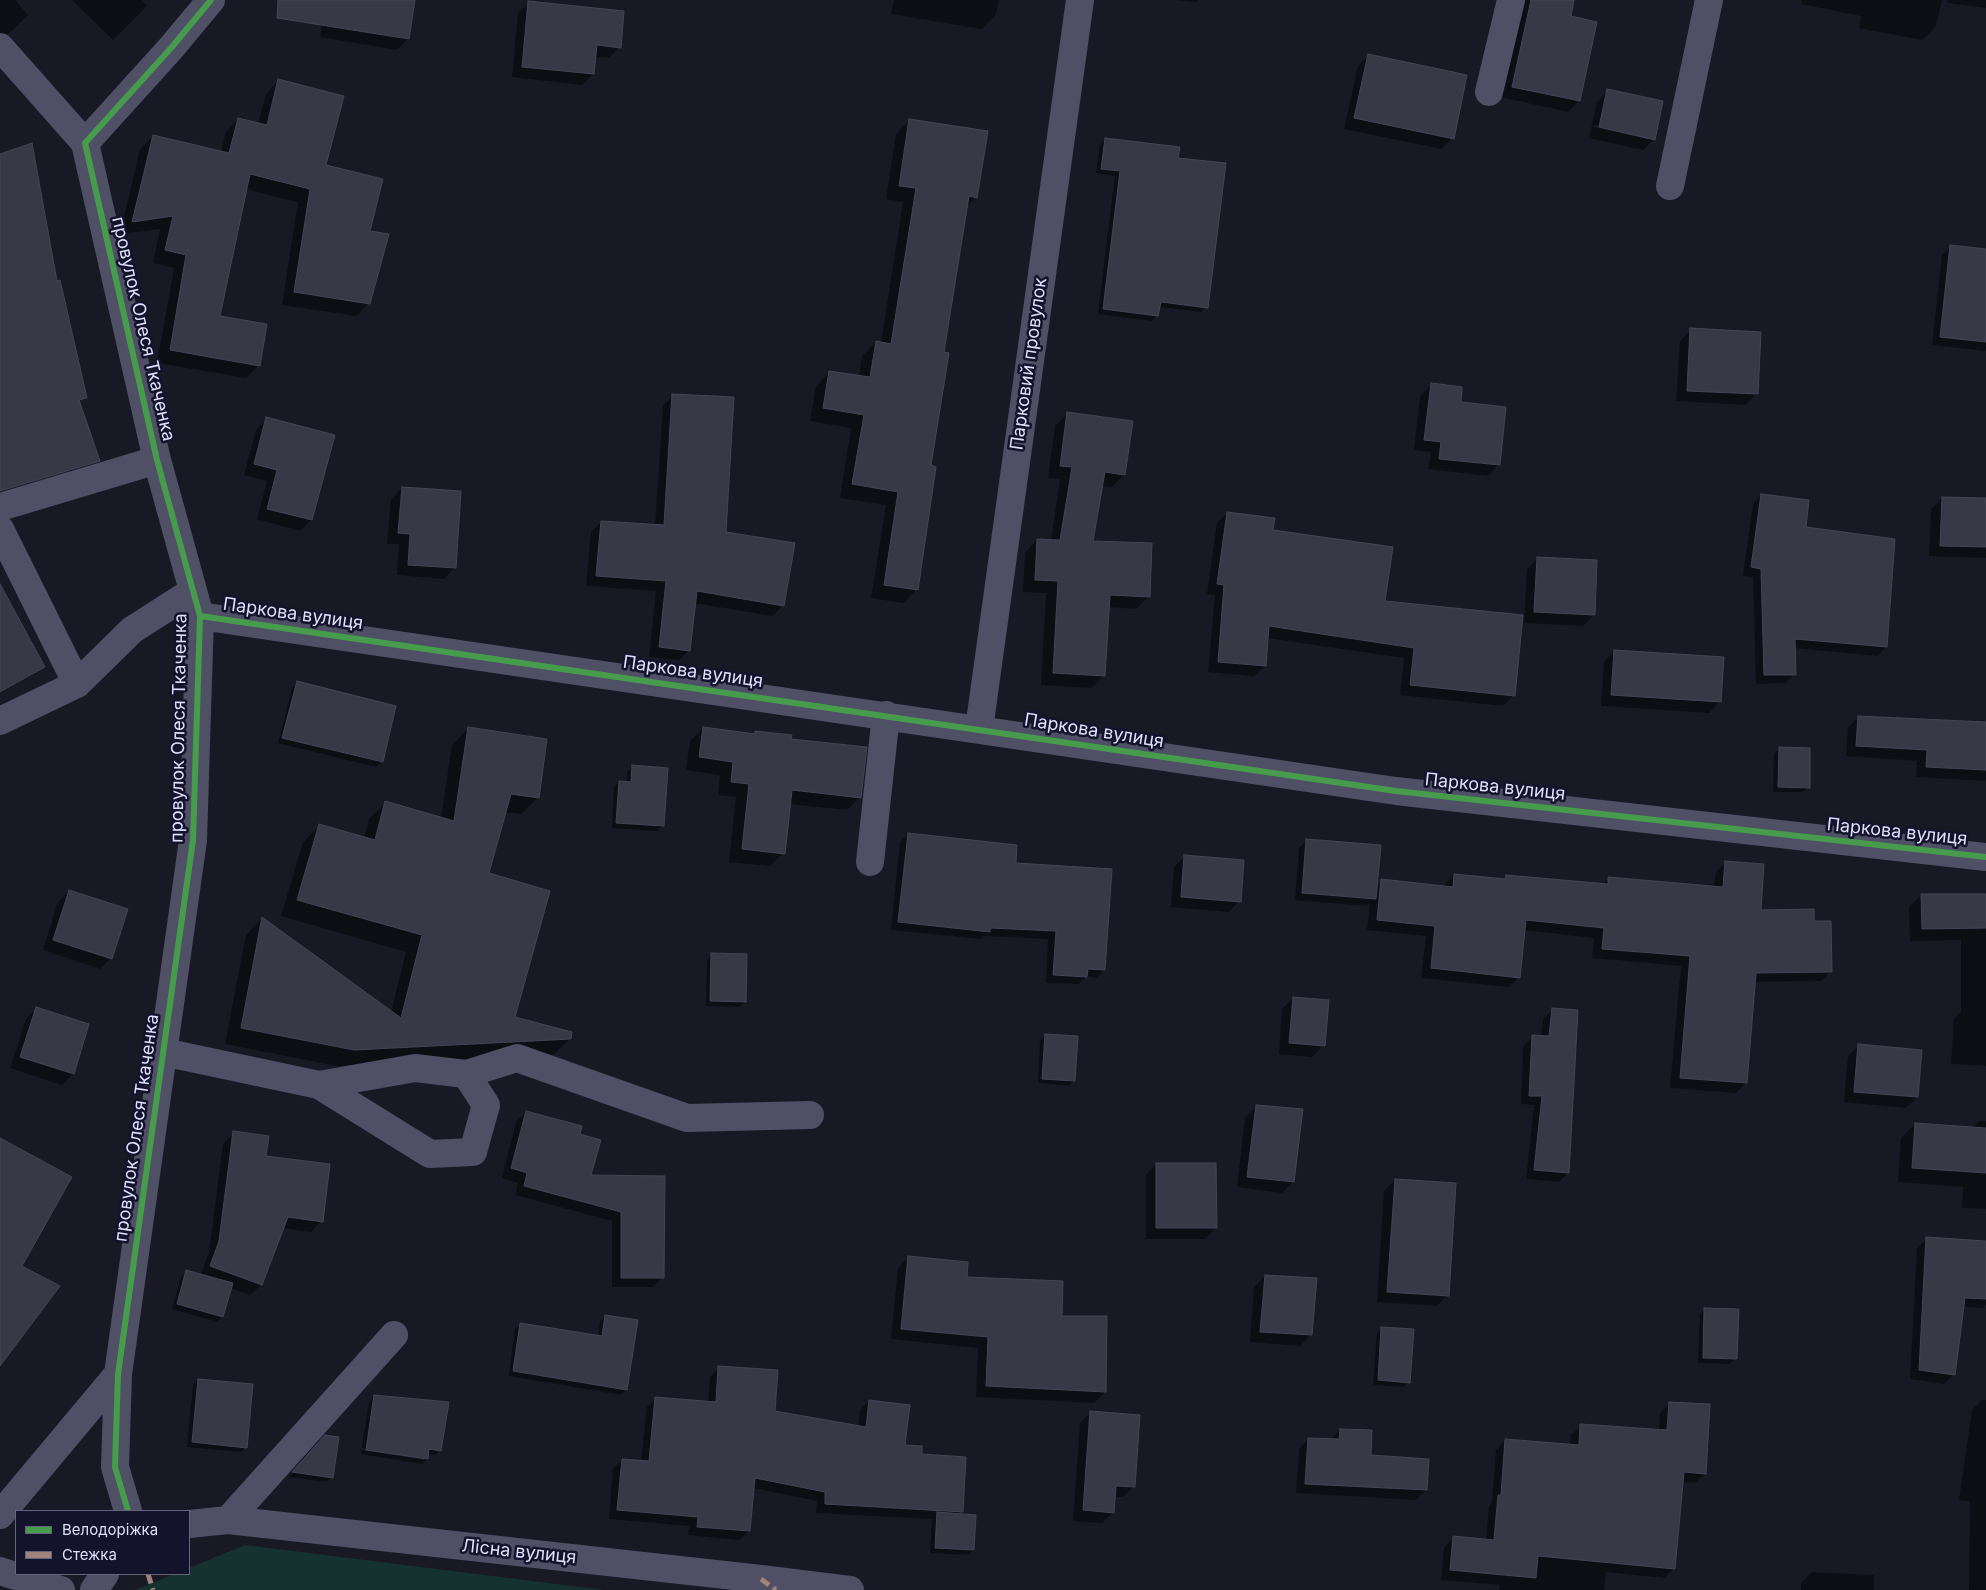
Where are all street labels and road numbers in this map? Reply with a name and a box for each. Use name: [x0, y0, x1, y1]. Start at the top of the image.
street label: провулок Олеся Ткаченка: [107, 215, 179, 443]
street label: Парковий провулок: [1006, 276, 1052, 452]
street label: Паркова вулиця: [222, 593, 364, 635]
street label: провулок Олеся Ткаченка: [166, 613, 192, 843]
street label: Паркова вулиця: [622, 651, 764, 693]
street label: Паркова вулиця: [1023, 709, 1165, 753]
street label: Паркова вулиця: [1424, 769, 1566, 805]
street label: Паркова вулиця: [1826, 814, 1968, 850]
street label: провулок Олеся Ткаченка: [110, 1013, 164, 1243]
street label: Лісна вулиця: [461, 1535, 577, 1569]

